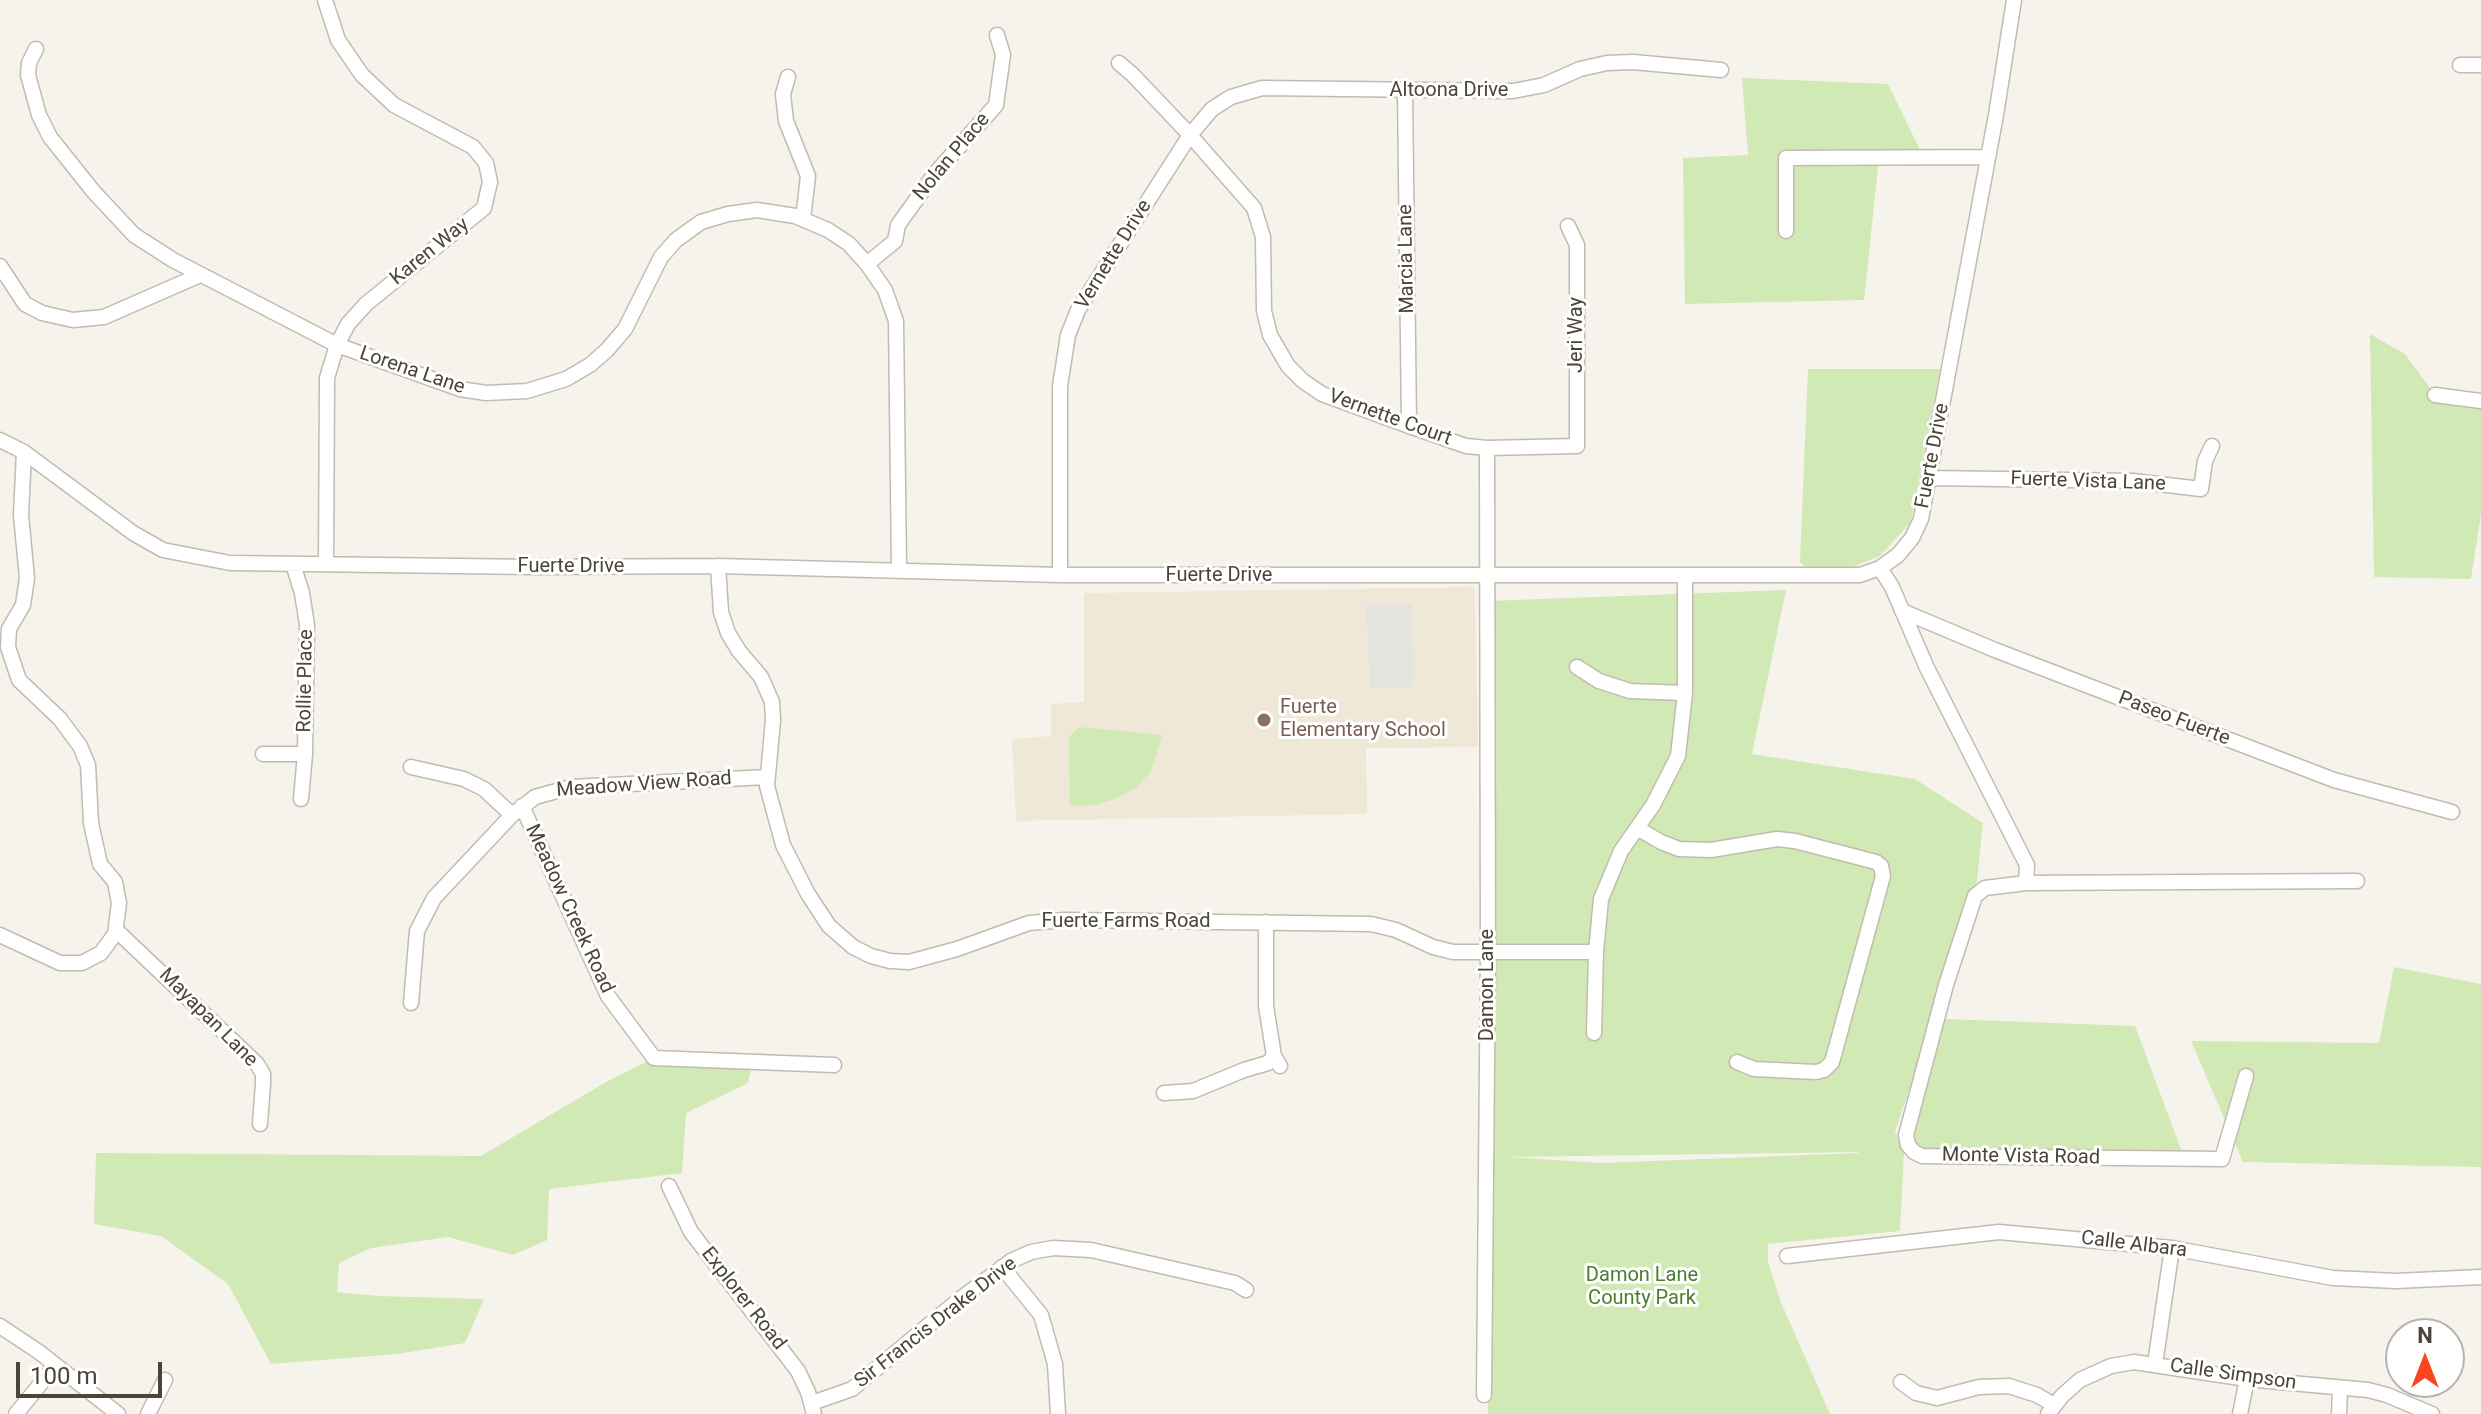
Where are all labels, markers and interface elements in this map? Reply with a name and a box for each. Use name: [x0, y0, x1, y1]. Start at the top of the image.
street label: Altoona Drive: [1390, 79, 1508, 103]
street label: Nolan Place: [908, 108, 996, 206]
street label: Vernette Drive: [1071, 196, 1157, 314]
street label: Marcia Lane: [1394, 204, 1420, 314]
street label: Karen Way: [386, 213, 474, 291]
street label: Jeri Way: [1565, 297, 1589, 373]
street label: Lorena Lane: [356, 342, 468, 400]
street label: Vernette Court: [1325, 385, 1455, 451]
street label: Fuerte Drive: [1911, 401, 1955, 511]
street label: Fuerte Vista Lane: [2010, 467, 2166, 497]
street label: Fuerte Drive: [518, 555, 624, 579]
street label: Fuerte Drive: [1166, 564, 1272, 588]
street label: Rollie Place: [293, 629, 319, 733]
street label: Paseo Fuerte: [2115, 687, 2233, 751]
place label: Fuerte Elementary School: [1280, 696, 1446, 743]
marker: Fuerte Elementary School: [1255, 711, 1273, 729]
street label: Meadow View Road: [556, 767, 732, 803]
street label: Meadow Creek Road: [519, 821, 619, 997]
street label: Fuerte Farms Road: [1042, 910, 1210, 934]
street label: Damon Lane: [1476, 929, 1500, 1041]
street label: Mayapan Lane: [154, 964, 262, 1072]
street label: Monte Vista Road: [1942, 1144, 2100, 1170]
street label: Calle Albara: [2080, 1227, 2188, 1263]
street label: Explorer Road: [695, 1243, 791, 1355]
street label: Sir Francis Drake Drive: [850, 1252, 1022, 1394]
park label: Damon Lane County Park: [1586, 1264, 1698, 1311]
north arrow: [2385, 1318, 2465, 1398]
text: N: [2417, 1323, 2433, 1348]
scale bar: [20, 1346, 166, 1396]
street label: Calle Simpson: [2168, 1354, 2298, 1396]
text: 100 m: [30, 1362, 97, 1390]

